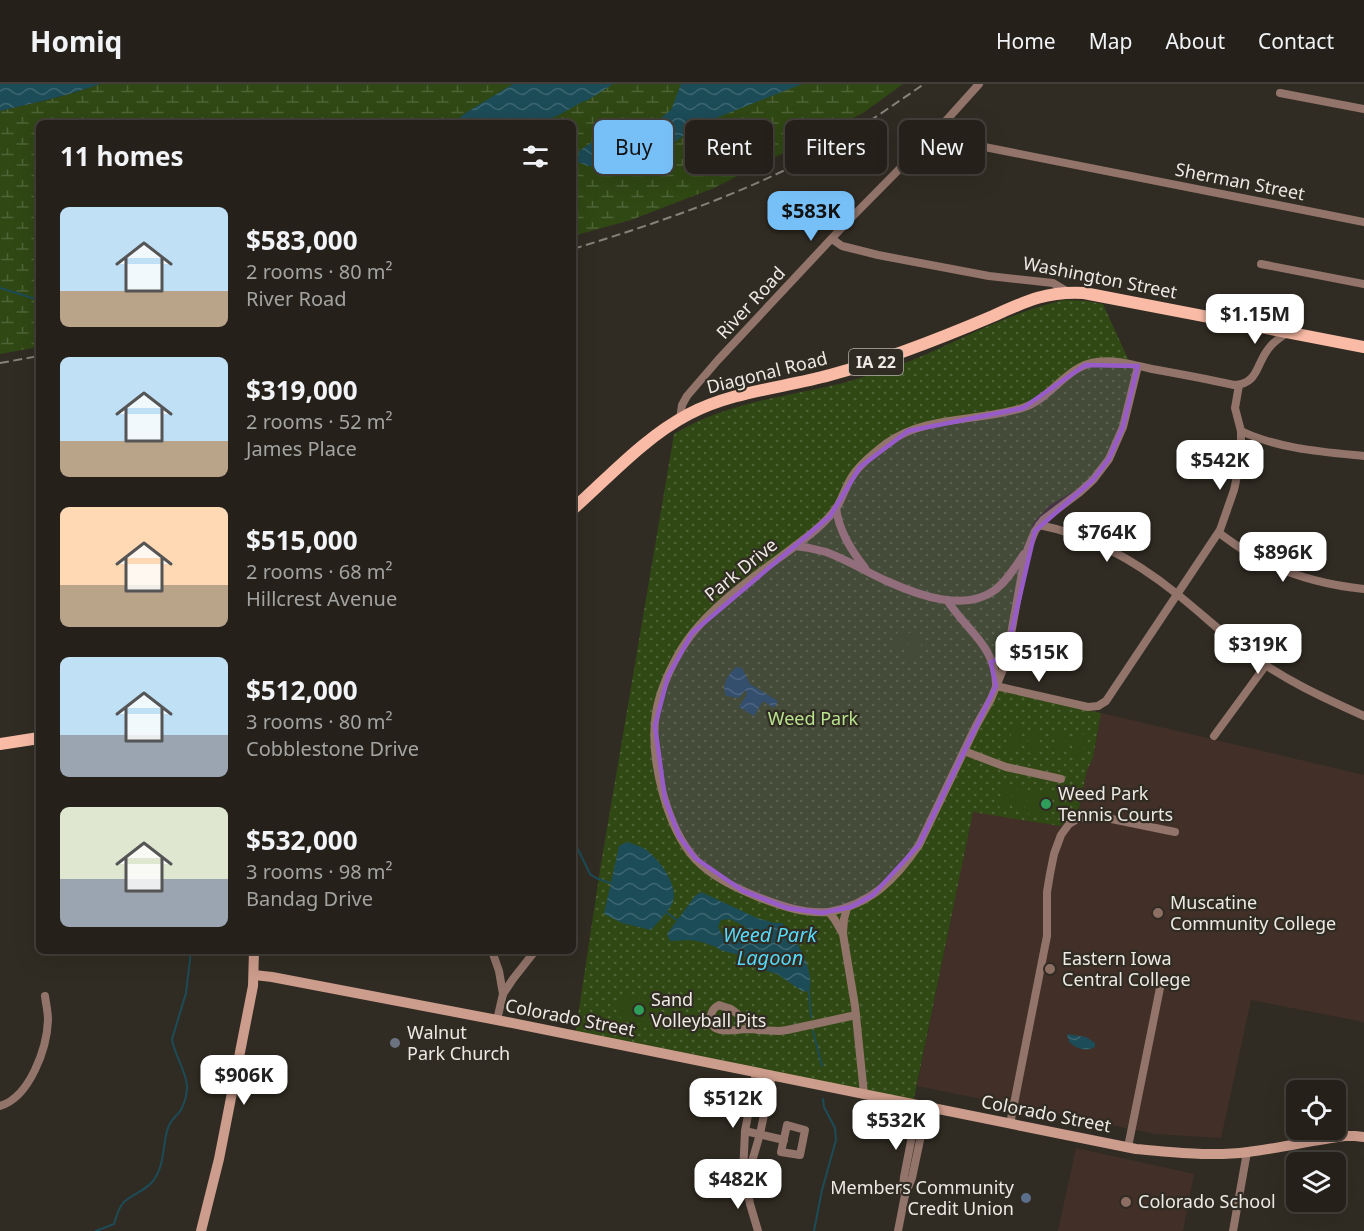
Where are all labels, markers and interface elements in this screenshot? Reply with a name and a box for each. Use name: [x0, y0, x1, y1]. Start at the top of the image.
text: Homiq: [30, 22, 122, 60]
text: Home: [996, 27, 1056, 55]
text: Map: [1089, 27, 1132, 55]
text: About: [1165, 27, 1225, 55]
text: Contact: [1258, 27, 1334, 55]
chip: Buy: [594, 120, 673, 174]
chip: Rent: [685, 120, 773, 174]
chip: Filters: [785, 120, 887, 174]
chip: New: [899, 120, 985, 174]
text: 11 homes: [60, 138, 184, 174]
icon: filters: [519, 140, 552, 173]
street label: Sherman Street: [1173, 157, 1308, 205]
pin: $583K: [769, 191, 853, 242]
text: $583K: [781, 197, 841, 224]
text: $583,000: [246, 222, 358, 258]
icon: home: [108, 231, 180, 303]
street label: Washington Street: [1021, 250, 1180, 304]
text: 2 rooms · 80 m²: [246, 258, 393, 285]
street label: River Road: [711, 261, 790, 344]
text: River Road: [246, 285, 347, 312]
pin: $1.15M: [1206, 294, 1304, 345]
text: $1.15M: [1220, 300, 1290, 327]
street label: Diagonal Road: [704, 345, 830, 399]
road number: IA 22: [849, 349, 903, 375]
text: $319,000: [246, 372, 358, 408]
icon: home: [108, 381, 180, 453]
text: 2 rooms · 52 m²: [246, 408, 393, 435]
text: James Place: [246, 435, 357, 462]
pin: $542K: [1178, 440, 1262, 491]
text: $542K: [1190, 446, 1250, 473]
pin: $764K: [1065, 512, 1149, 563]
text: $764K: [1077, 518, 1137, 545]
text: $515,000: [246, 522, 358, 558]
icon: home: [108, 531, 180, 603]
street label: Park Drive: [699, 532, 782, 606]
pin: $896K: [1241, 532, 1325, 583]
text: $896K: [1253, 538, 1313, 565]
text: 2 rooms · 68 m²: [246, 558, 393, 585]
text: Hillcrest Avenue: [246, 585, 397, 612]
pin: $319K: [1216, 624, 1300, 675]
text: $319K: [1228, 630, 1288, 657]
pin: $515K: [997, 632, 1081, 683]
text: $515K: [1009, 638, 1069, 665]
text: $512,000: [246, 672, 358, 708]
icon: home: [108, 681, 180, 753]
park label: Weed Park: [768, 706, 859, 730]
text: 3 rooms · 80 m²: [246, 708, 393, 735]
text: Cobblestone Drive: [246, 735, 419, 762]
place label: Weed Park Tennis Courts: [1058, 781, 1173, 826]
marker: Weed Park Tennis Courts: [1039, 797, 1053, 811]
text: $532,000: [246, 822, 358, 858]
icon: home: [108, 831, 180, 903]
text: 3 rooms · 98 m²: [246, 858, 393, 885]
text: Bandag Drive: [246, 885, 373, 912]
place label: Muscatine Community College: [1170, 890, 1336, 935]
marker: Muscatine Community College: [1151, 906, 1165, 920]
water label: Weed Park Lagoon: [723, 921, 818, 971]
place label: Eastern Iowa Central College: [1062, 946, 1191, 991]
marker: Eastern Iowa Central College: [1043, 962, 1057, 976]
place label: Sand Volleyball Pits: [651, 987, 766, 1032]
street label: Colorado Street: [503, 993, 638, 1041]
marker: Sand Volleyball Pits: [632, 1003, 646, 1017]
place label: Walnut Park Church: [407, 1020, 510, 1065]
marker: Walnut Park Church: [388, 1036, 402, 1050]
pin: $906K: [202, 1055, 286, 1106]
text: $906K: [214, 1061, 274, 1088]
pin: $512K: [691, 1078, 775, 1129]
map controls: [1286, 1080, 1346, 1212]
button: locate: [1286, 1080, 1346, 1140]
text: $512K: [703, 1084, 763, 1111]
street label: Colorado Street: [979, 1089, 1114, 1137]
pin: $532K: [854, 1100, 938, 1151]
text: $532K: [866, 1106, 926, 1133]
button: layers: [1286, 1152, 1346, 1212]
pin: $482K: [696, 1159, 780, 1210]
text: $482K: [708, 1165, 768, 1192]
place label: Members Community Credit Union: [830, 1175, 1015, 1220]
place label: Colorado School: [1138, 1189, 1276, 1213]
marker: Members Community Credit Union: [1019, 1191, 1033, 1205]
marker: Colorado School: [1119, 1195, 1133, 1209]

